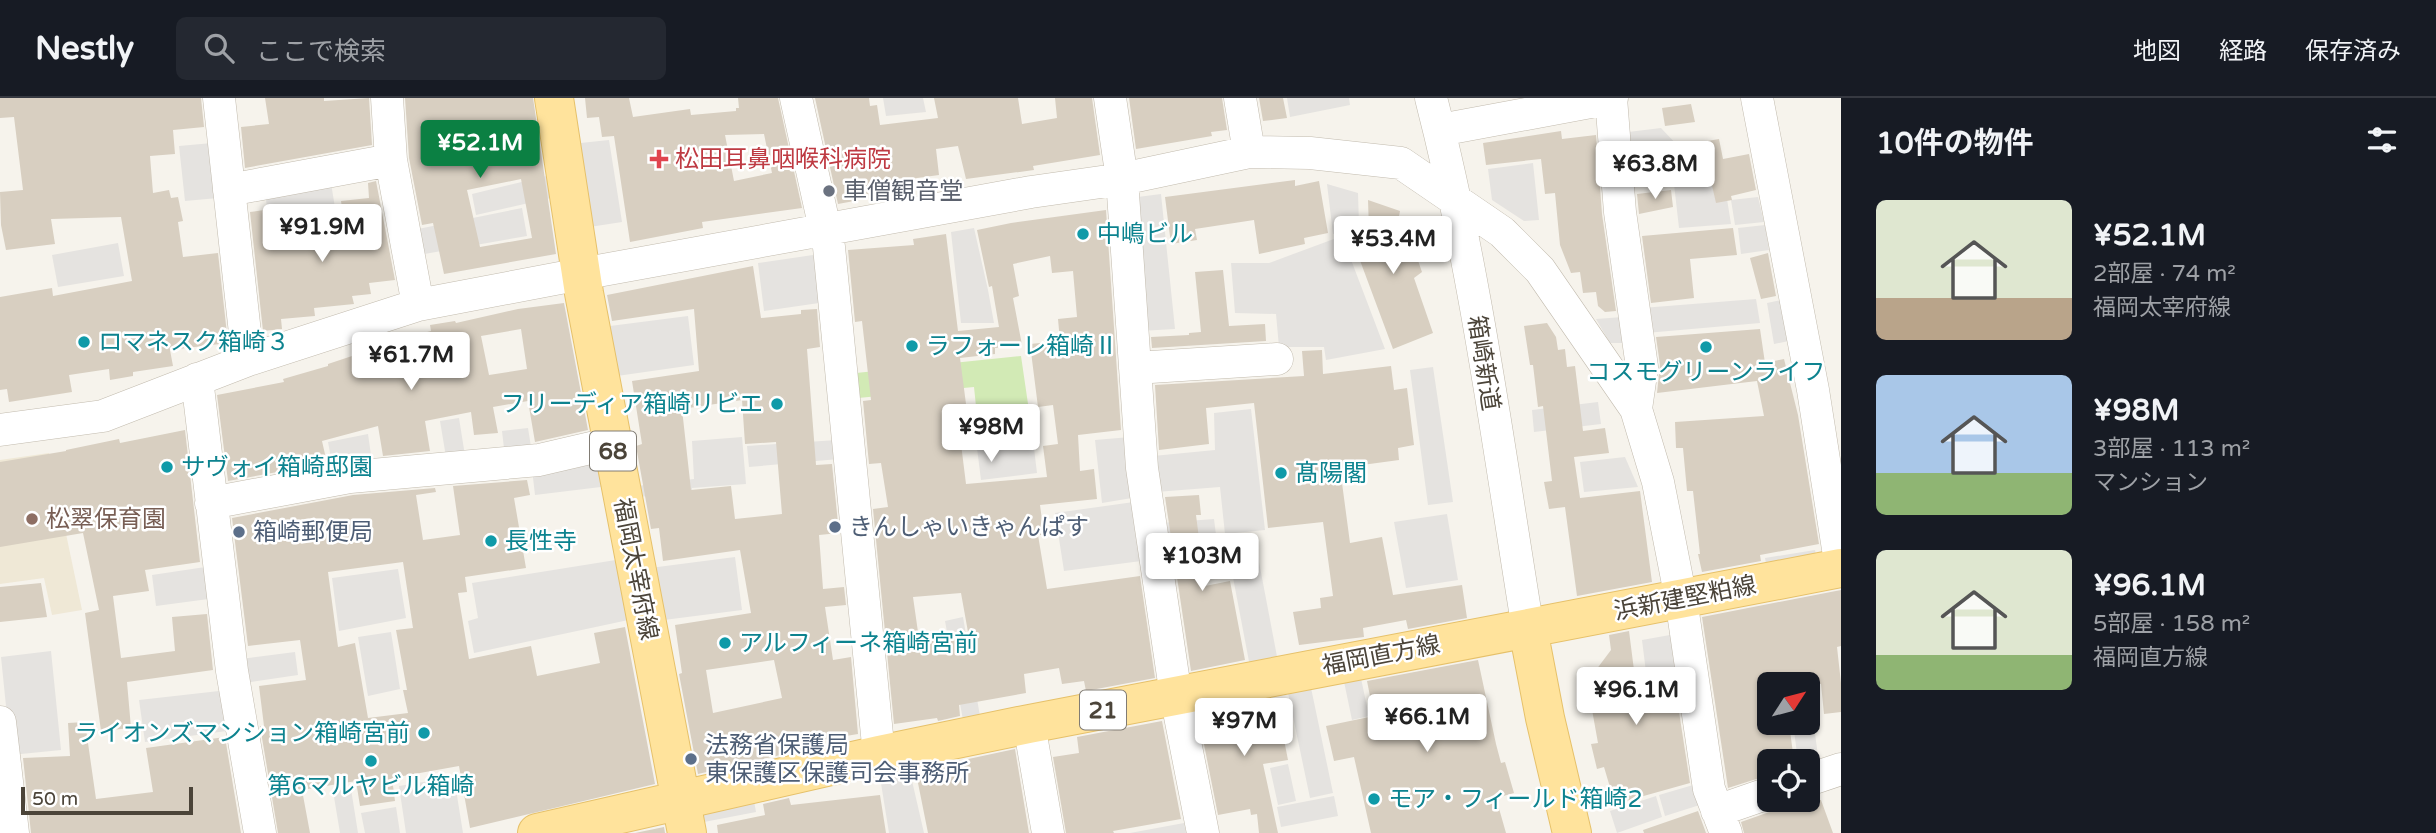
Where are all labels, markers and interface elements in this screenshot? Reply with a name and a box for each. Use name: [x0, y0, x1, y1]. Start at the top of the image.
search box: [176, 17, 666, 80]
text: Nestly: [35, 29, 134, 68]
icon: search: [200, 29, 238, 67]
text: ここで検索: [256, 36, 386, 67]
text: 地図: [2133, 37, 2181, 66]
text: 経路: [2219, 37, 2267, 66]
text: 保存済み: [2305, 37, 2401, 66]
pin: ¥52.1M: [423, 120, 537, 180]
icon: filters: [2363, 121, 2401, 159]
text: 10件の物件: [1876, 125, 2034, 162]
text: ¥52.1M: [437, 129, 523, 157]
pin: ¥63.8M: [1598, 141, 1712, 201]
place label: 松田耳鼻咽喉科病院: [675, 145, 891, 174]
marker: 松田耳鼻咽喉科病院: [649, 149, 669, 169]
text: ¥63.8M: [1612, 150, 1698, 178]
place label: 車僧観音堂: [843, 177, 963, 206]
marker: 車僧観音堂: [821, 183, 837, 199]
pin: ¥91.9M: [265, 204, 379, 264]
text: ¥91.9M: [279, 213, 365, 241]
pin: ¥53.4M: [1336, 216, 1450, 276]
text: ¥52.1M: [2093, 217, 2206, 254]
place label: 中嶋ビル: [1097, 220, 1193, 249]
text: ¥53.4M: [1350, 225, 1436, 253]
marker: 中嶋ビル: [1075, 226, 1091, 242]
icon: home: [1932, 228, 2016, 312]
text: 2部屋 · 74 m²: [2093, 260, 2236, 288]
text: 福岡太宰府線: [2093, 294, 2231, 322]
street label: 箱崎新道: [1462, 313, 1505, 413]
place label: ロマネスク箱崎３: [98, 328, 290, 357]
pin: ¥61.7M: [354, 332, 468, 392]
place label: ラフォーレ箱崎Ⅱ: [926, 332, 1118, 361]
marker: ロマネスク箱崎３: [76, 334, 92, 350]
marker: ラフォーレ箱崎Ⅱ: [904, 338, 920, 354]
marker: コスモグリーンライフ: [1698, 339, 1714, 355]
text: ¥61.7M: [368, 341, 454, 369]
place label: コスモグリーンライフ: [1587, 358, 1825, 387]
place label: フリーディア箱崎リビエ: [501, 390, 763, 419]
text: ¥98M: [2093, 392, 2179, 429]
marker: フリーディア箱崎リビエ: [769, 396, 785, 412]
icon: home: [1932, 403, 2016, 487]
pin: ¥98M: [950, 404, 1032, 464]
text: ¥98M: [958, 413, 1024, 441]
road number: 68: [590, 432, 636, 470]
text: 3部屋 · 113 m²: [2093, 435, 2250, 463]
place label: サヴォイ箱崎邸園: [181, 453, 373, 482]
marker: サヴォイ箱崎邸園: [159, 459, 175, 475]
place label: 髙陽閣: [1295, 459, 1367, 488]
marker: 髙陽閣: [1273, 465, 1289, 481]
text: マンション: [2093, 469, 2208, 497]
street label: 福岡太宰府線: [608, 496, 663, 643]
place label: 松翠保育園: [46, 505, 166, 534]
marker: 松翠保育園: [24, 511, 40, 527]
place label: きんしゃいきゃんぱす: [849, 513, 1089, 542]
place label: 箱崎郵便局: [253, 518, 373, 547]
marker: きんしゃいきゃんぱす: [827, 519, 843, 535]
marker: 箱崎郵便局: [231, 524, 247, 540]
place label: 長性寺: [505, 527, 577, 556]
marker: 長性寺: [483, 533, 499, 549]
pin: ¥103M: [1153, 533, 1251, 593]
text: ¥103M: [1162, 542, 1242, 570]
text: ¥96.1M: [2093, 567, 2206, 604]
street label: 浜新建堅粕線: [1612, 571, 1759, 626]
icon: home: [1932, 578, 2016, 662]
text: 5部屋 · 158 m²: [2093, 610, 2250, 638]
place label: アルフィーネ箱崎宮前: [739, 629, 978, 658]
street label: 福岡直方線: [1319, 630, 1443, 681]
marker: アルフィーネ箱崎宮前: [717, 635, 733, 651]
text: 福岡直方線: [2093, 644, 2208, 672]
pin: ¥96.1M: [1579, 668, 1693, 727]
north arrow: [1757, 672, 1820, 735]
map controls: [1757, 672, 1820, 812]
text: ¥96.1M: [1593, 676, 1679, 704]
road number: 21: [1080, 690, 1126, 730]
pin: ¥66.1M: [1370, 694, 1484, 754]
pin: ¥97M: [1203, 698, 1285, 758]
text: ¥66.1M: [1384, 703, 1470, 731]
text: ¥97M: [1211, 707, 1277, 735]
place label: ライオンズマンション箱崎宮前: [74, 719, 410, 748]
marker: ライオンズマンション箱崎宮前: [416, 725, 432, 741]
place label: 法務省保護局 東保護区保護司会事務所: [705, 731, 969, 788]
button: locate: [1757, 749, 1820, 812]
marker: 法務省保護局 東保護区保護司会事務所: [683, 751, 699, 767]
marker: 第6マルヤビル箱崎: [363, 753, 379, 769]
place label: 第6マルヤビル箱崎: [267, 772, 475, 801]
scale bar: [21, 784, 192, 816]
place label: モア・フィールド箱崎2: [1388, 785, 1643, 814]
text: 50 m: [32, 788, 78, 810]
marker: モア・フィールド箱崎2: [1366, 791, 1382, 807]

